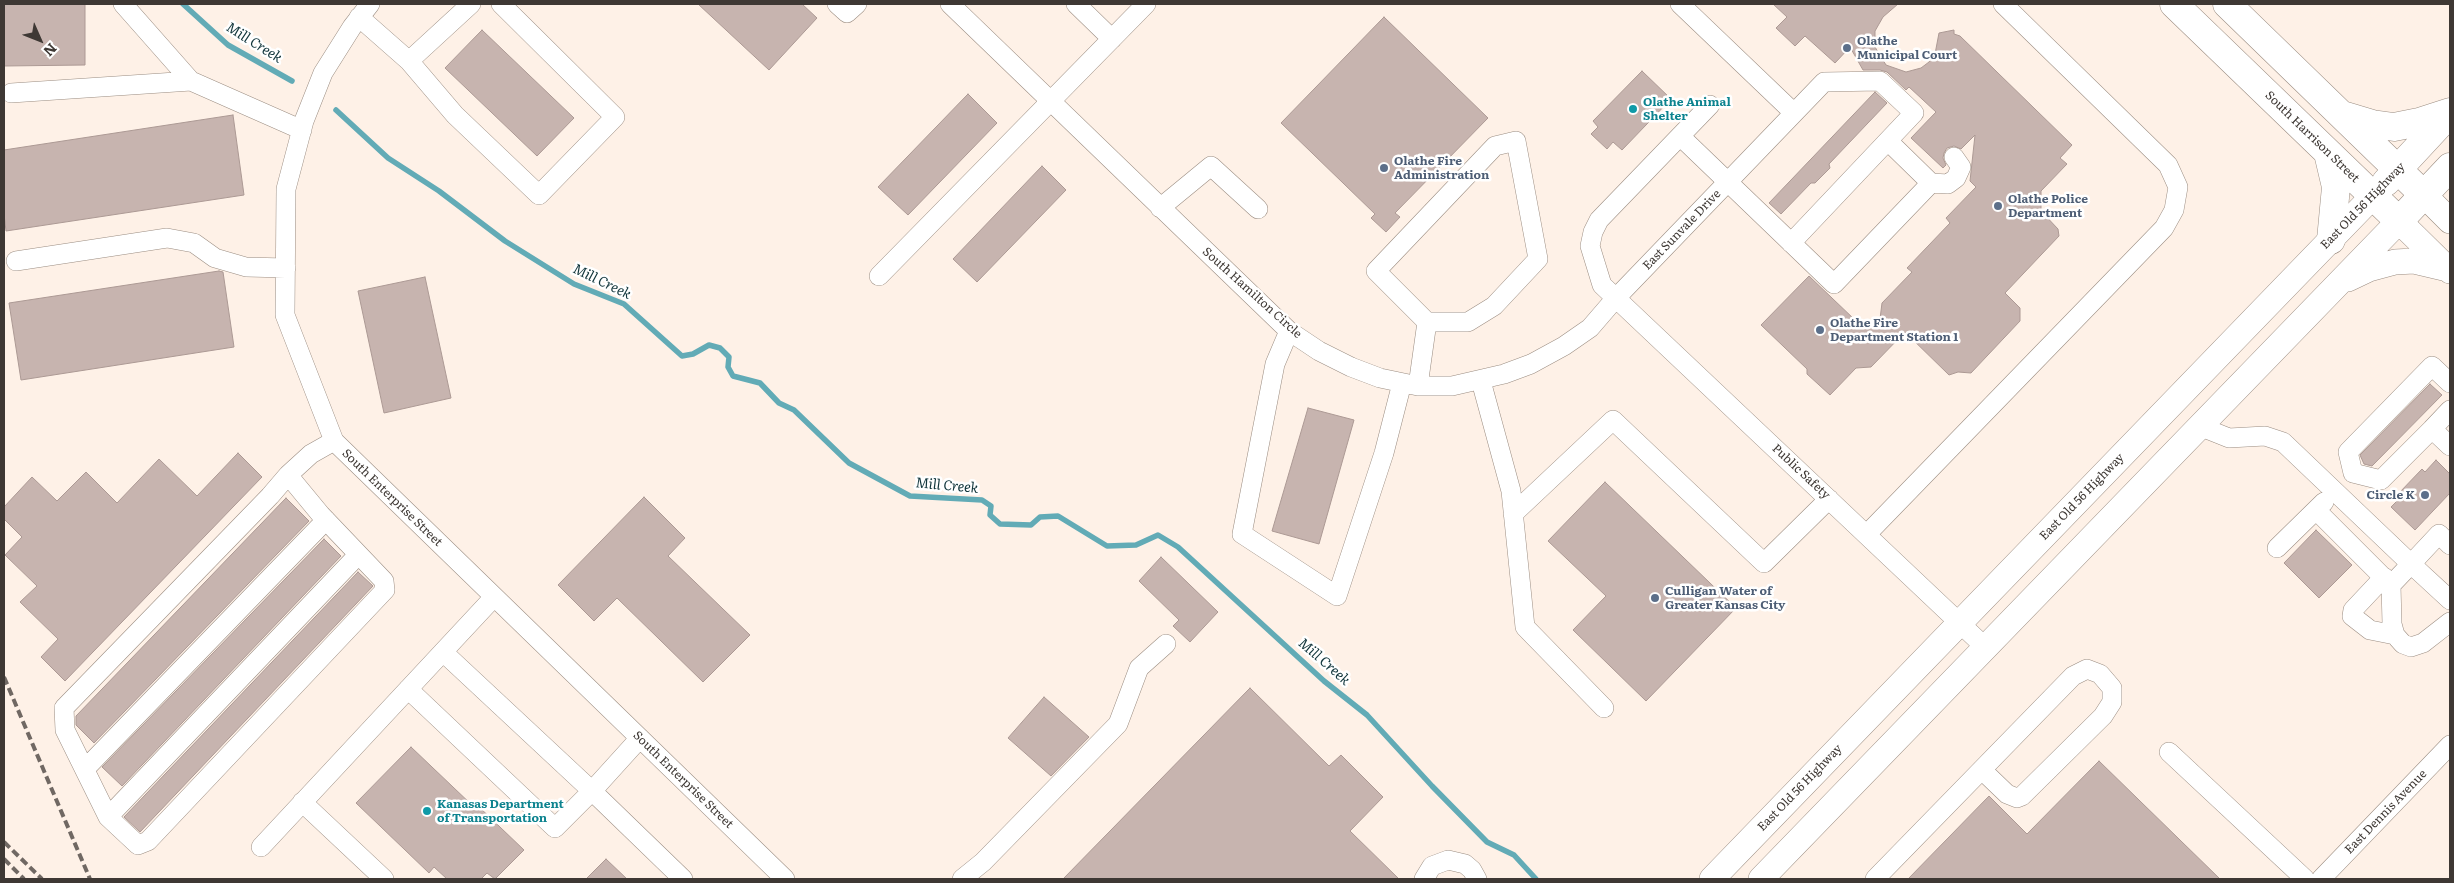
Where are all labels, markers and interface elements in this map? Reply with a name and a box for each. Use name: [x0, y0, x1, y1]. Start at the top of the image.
north arrow: [15, 15, 65, 65]
water label: Mill Creek: [223, 19, 285, 67]
place label: Olathe Municipal Court: [1857, 34, 1957, 62]
text: N: [40, 39, 62, 62]
marker: Olathe Municipal Court: [1841, 42, 1853, 54]
street label: South Harrison Street: [2262, 88, 2362, 186]
place label: Olathe Animal Shelter: [1643, 95, 1731, 123]
marker: Olathe Animal Shelter: [1627, 103, 1639, 115]
place label: Olathe Fire Administration: [1394, 154, 1489, 182]
street label: East Old 56 Highway: [2318, 160, 2408, 252]
marker: Olathe Fire Administration: [1378, 162, 1390, 174]
street label: East Sunvale Drive: [1640, 187, 1724, 273]
place label: Olathe Police Department: [2008, 192, 2088, 220]
marker: Olathe Police Department: [1992, 200, 2004, 212]
street label: South Hamilton Circle: [1199, 245, 1305, 341]
water label: Mill Creek: [570, 261, 634, 303]
place label: Olathe Fire Department Station 1: [1830, 316, 1958, 344]
marker: Olathe Fire Department Station 1: [1814, 324, 1826, 336]
street label: Public Safety: [1769, 442, 1833, 502]
street label: South Enterprise Street: [339, 446, 445, 550]
street label: East Old 56 Highway: [2037, 451, 2127, 543]
water label: Mill Creek: [915, 475, 979, 497]
place label: Circle K: [2366, 488, 2415, 502]
marker: Circle K: [2419, 489, 2431, 501]
place label: Culligan Water of Greater Kansas City: [1665, 584, 1785, 612]
marker: Culligan Water of Greater Kansas City: [1649, 592, 1661, 604]
water label: Mill Creek: [1295, 635, 1353, 689]
street label: South Enterprise Street: [630, 728, 736, 832]
street label: East Old 56 Highway: [1755, 742, 1845, 834]
street label: East Dennis Avenue: [2342, 767, 2430, 857]
place label: Kanasas Department of Transportation: [437, 797, 564, 825]
marker: Kanasas Department of Transportation: [421, 805, 433, 817]

